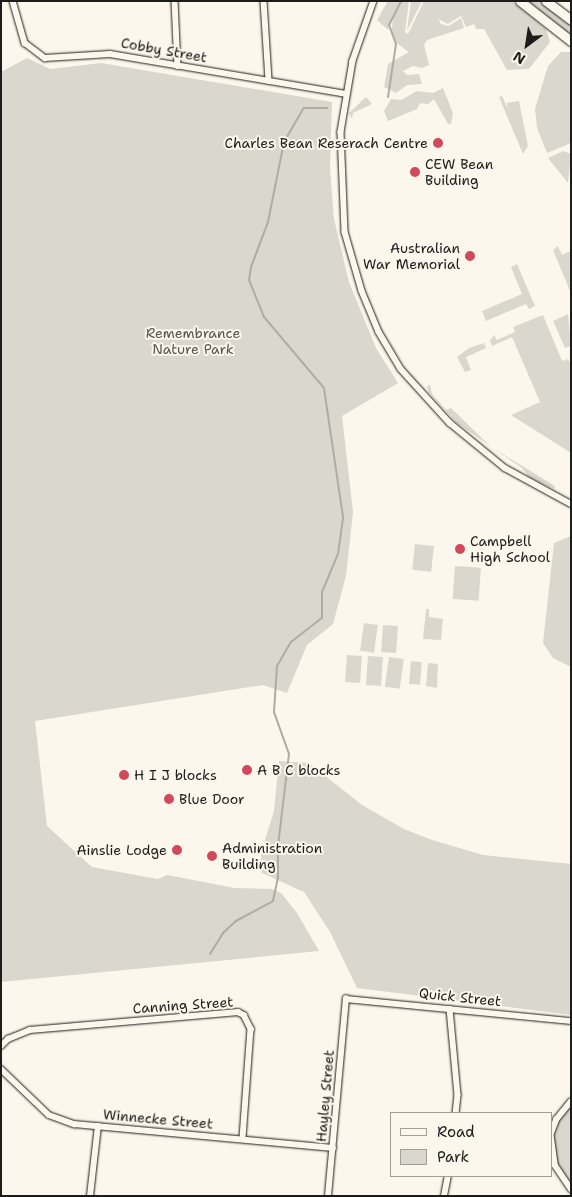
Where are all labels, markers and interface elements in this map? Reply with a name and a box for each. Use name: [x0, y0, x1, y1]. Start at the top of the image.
north arrow: [502, 20, 552, 70]
street label: Cobby Street: [120, 34, 208, 66]
text: N: [510, 47, 529, 68]
place label: Charles Bean Reserach Centre: [224, 135, 428, 151]
marker: Charles Bean Reserach Centre: [432, 137, 444, 149]
place label: CEW Bean Building: [425, 156, 493, 188]
marker: CEW Bean Building: [409, 166, 421, 178]
place label: Australian War Memorial: [363, 240, 460, 272]
marker: Australian War Memorial: [464, 250, 476, 262]
park label: Remembrance Nature Park: [146, 325, 240, 358]
place label: Campbell High School: [470, 533, 550, 566]
marker: Campbell High School: [454, 543, 466, 555]
place label: A B C blocks: [257, 762, 341, 778]
marker: A B C blocks: [241, 764, 253, 776]
place label: H I J blocks: [134, 767, 217, 783]
marker: H I J blocks: [118, 769, 130, 781]
place label: Blue Door: [179, 791, 245, 807]
marker: Blue Door: [163, 793, 175, 805]
place label: Administration Building: [222, 840, 322, 872]
place label: Ainslie Lodge: [76, 842, 167, 858]
marker: Ainslie Lodge: [171, 844, 183, 856]
marker: Administration Building: [206, 850, 218, 862]
street label: Quick Street: [418, 984, 502, 1010]
street label: Canning Street: [132, 993, 234, 1017]
street label: Hayley Street: [313, 1049, 337, 1143]
street label: Winnecke Street: [102, 1106, 214, 1132]
legend: [390, 1112, 552, 1177]
text: Road: [437, 1122, 475, 1142]
text: Park: [437, 1147, 469, 1167]

